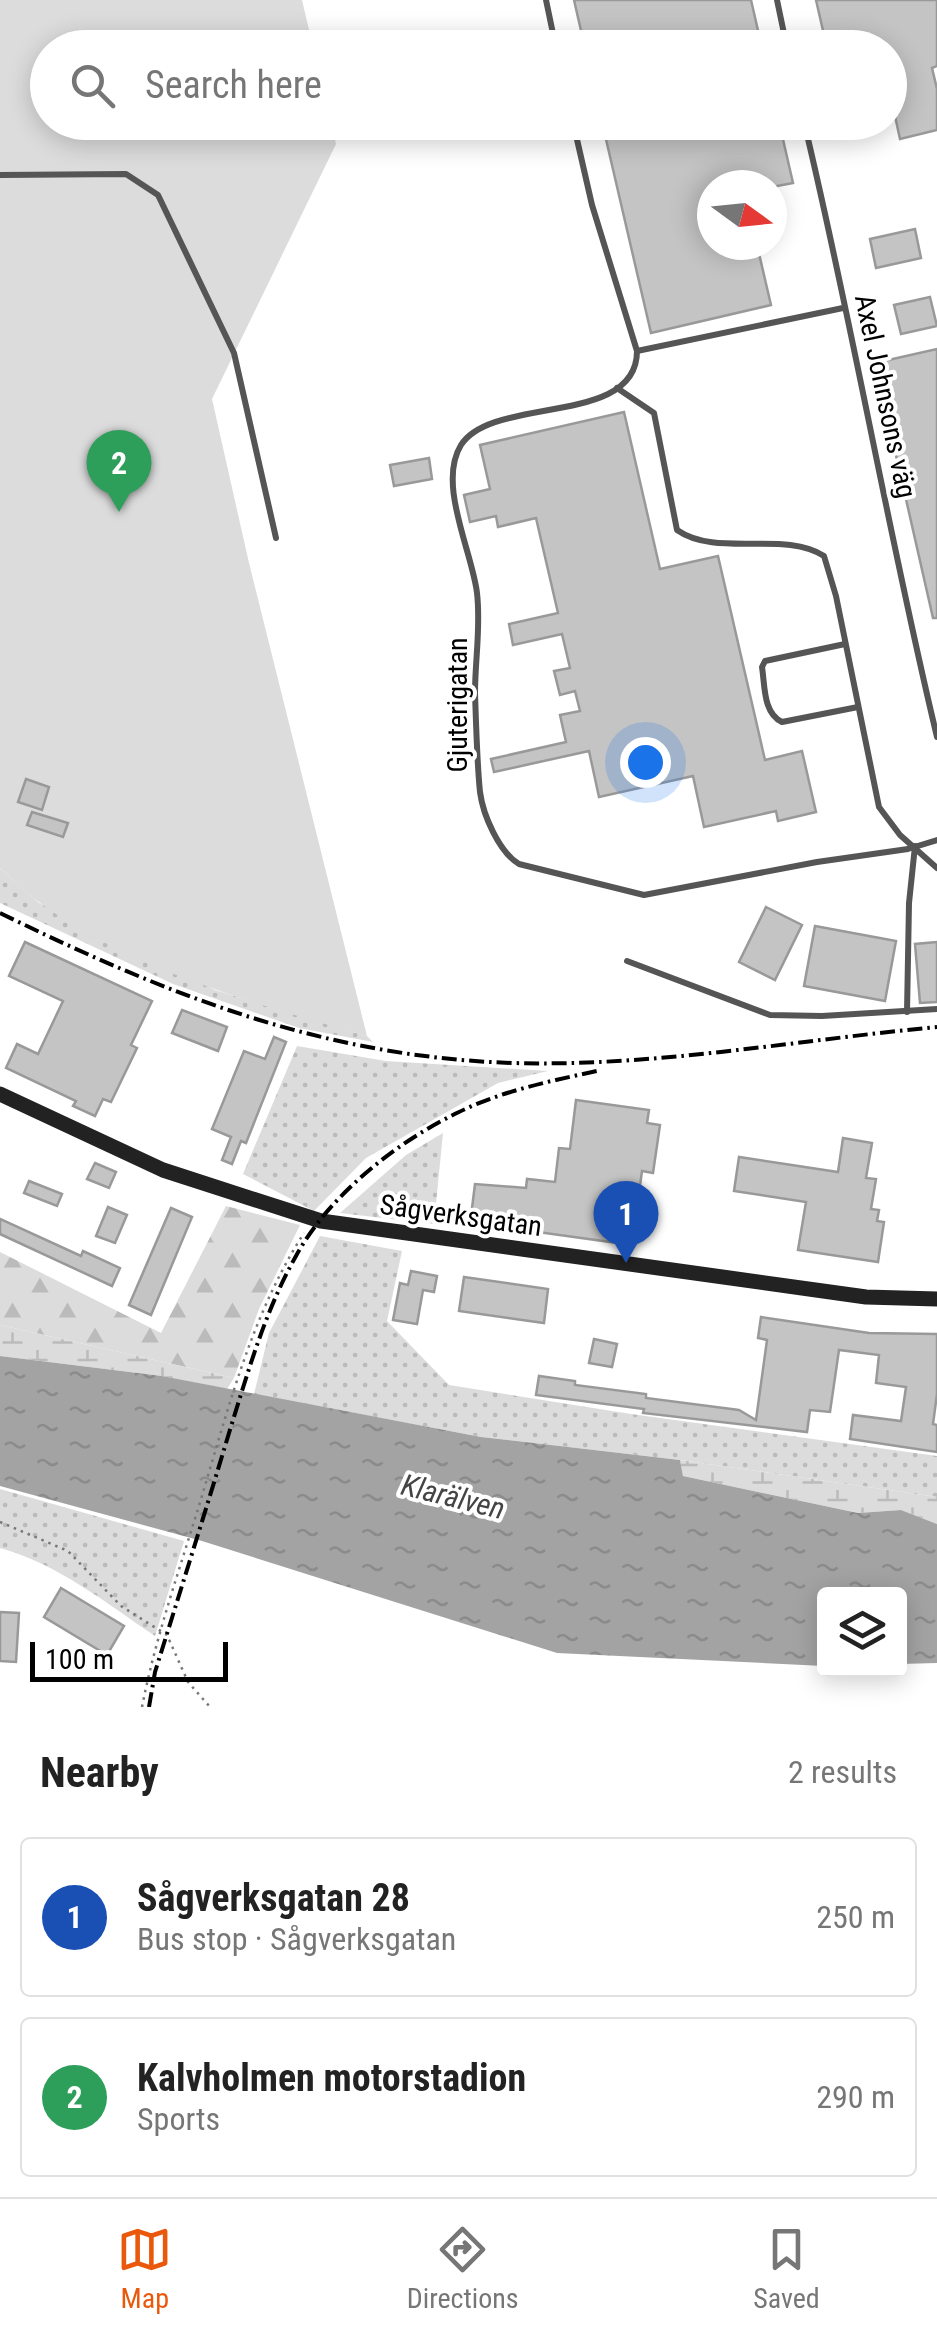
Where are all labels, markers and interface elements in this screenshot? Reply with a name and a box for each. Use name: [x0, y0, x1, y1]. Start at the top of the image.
search box: [30, 30, 907, 140]
icon: search: [65, 58, 120, 113]
text: Search here: [145, 63, 322, 107]
north arrow: [697, 170, 787, 260]
street label: Axel Johnsons väg: [848, 291, 923, 501]
pin: 2: [86, 430, 152, 512]
street label: Gjuterigatan: [441, 637, 474, 773]
your location: [620, 737, 671, 788]
pin: 1: [594, 1180, 658, 1263]
street label: Sågverksgatan: [378, 1188, 544, 1243]
water label: Klarälven: [398, 1467, 508, 1526]
map controls: [817, 1587, 907, 1677]
button: layers: [817, 1587, 907, 1677]
scale bar: [30, 1637, 228, 1682]
text: 100 m: [45, 1643, 114, 1676]
text: Nearby: [40, 1748, 159, 1797]
text: 2 results: [788, 1753, 897, 1791]
text: Sågverksgatan 28: [137, 1876, 410, 1920]
text: 1: [66, 1898, 83, 1936]
text: 250 m: [816, 1898, 895, 1936]
text: Bus stop · Sågverksgatan: [137, 1920, 456, 1958]
text: Kalvholmen motorstadion: [137, 2056, 526, 2100]
text: 2: [66, 2078, 83, 2116]
text: 290 m: [816, 2078, 895, 2116]
text: Sports: [137, 2100, 220, 2138]
tab: Map: [117, 2222, 172, 2315]
tab: Directions: [407, 2222, 519, 2315]
tab: Saved: [753, 2222, 820, 2315]

